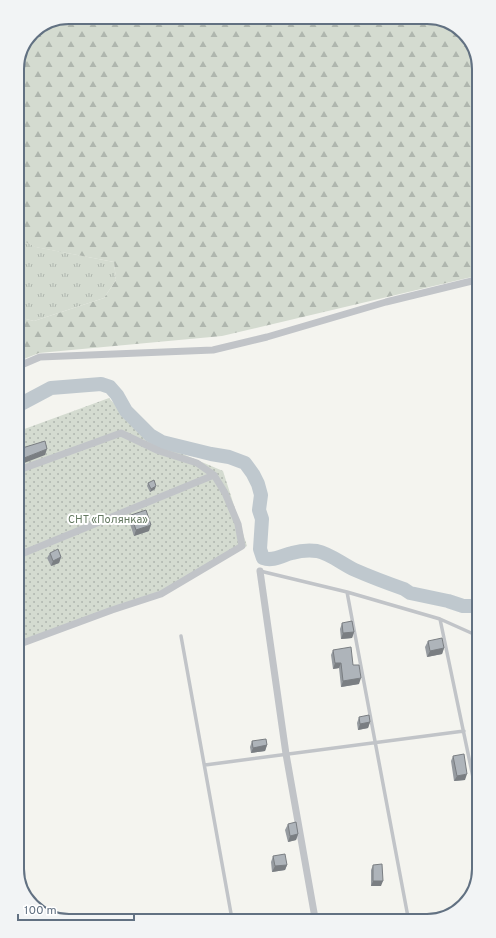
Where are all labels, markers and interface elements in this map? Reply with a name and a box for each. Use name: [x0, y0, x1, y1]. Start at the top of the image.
park label: СНТ «Полянка»: [68, 513, 148, 527]
scale bar: [18, 896, 134, 922]
text: 100 m: [24, 903, 57, 919]

